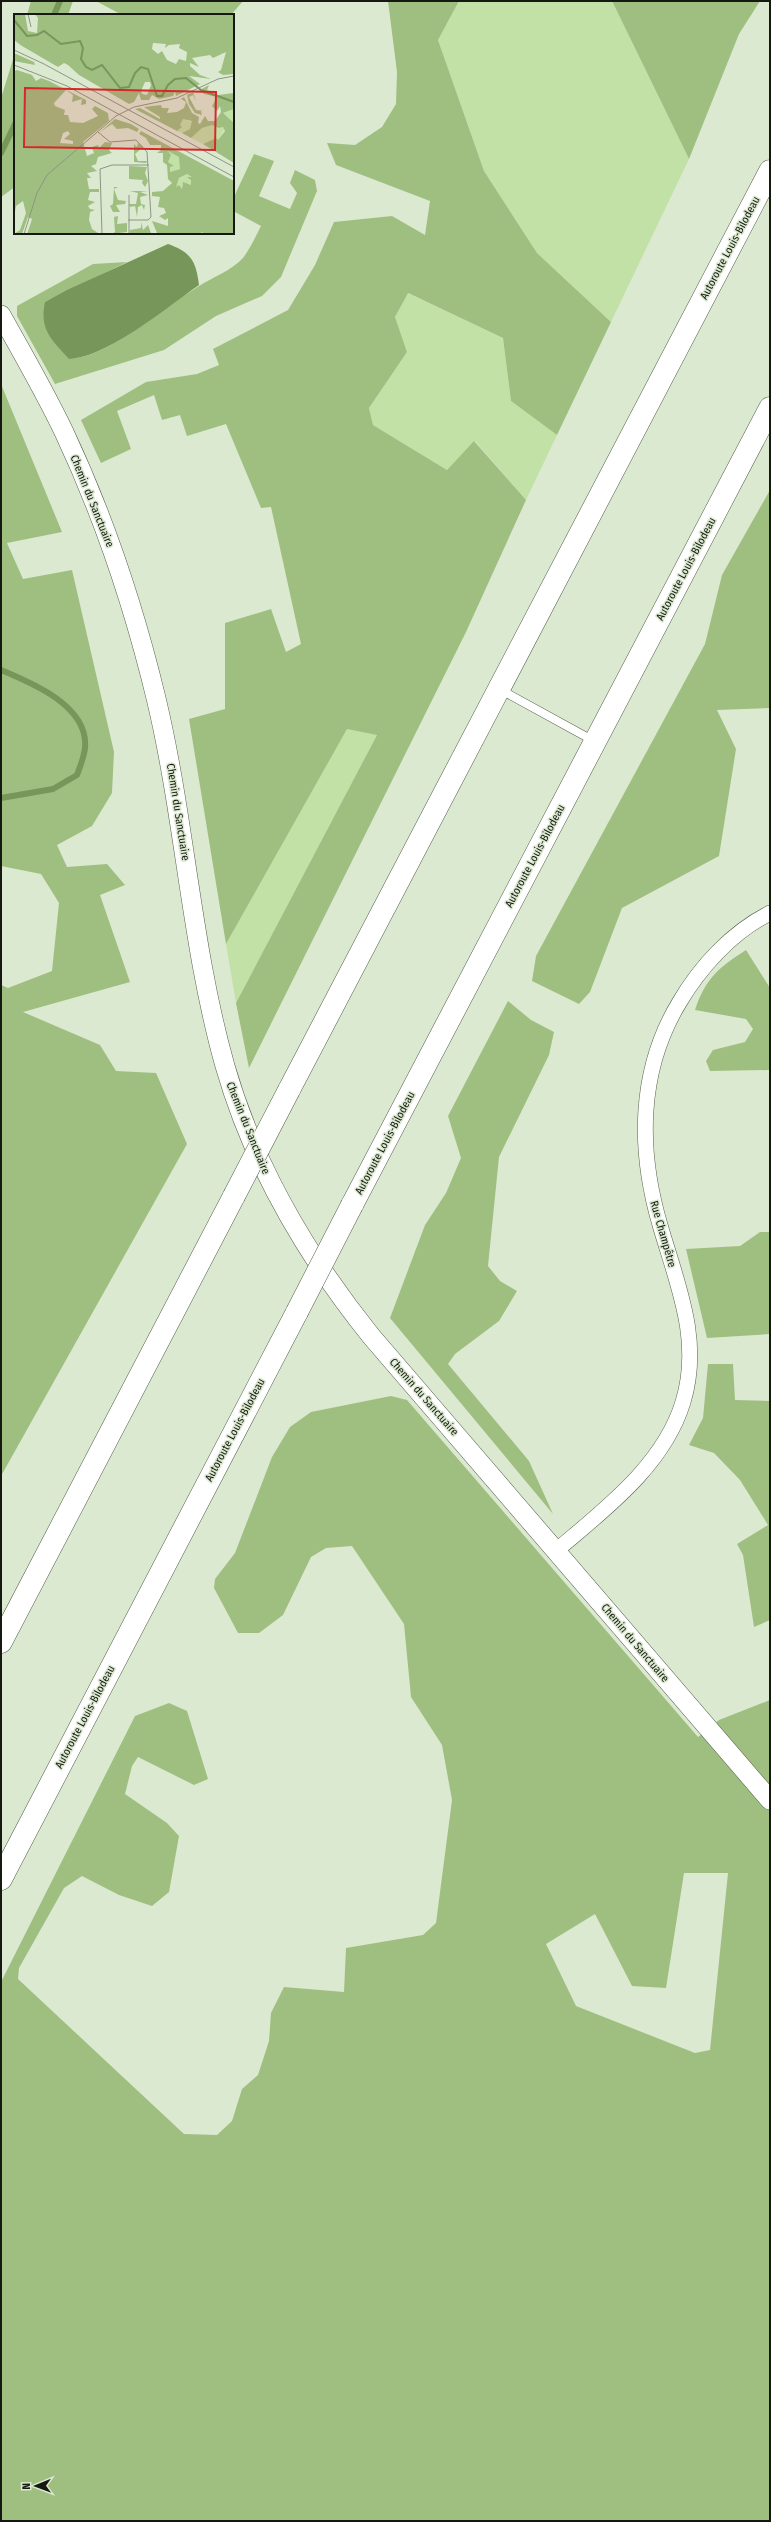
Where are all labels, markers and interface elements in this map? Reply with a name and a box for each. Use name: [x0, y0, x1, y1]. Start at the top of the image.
inset map: [14, 14, 234, 234]
street label: Autoroute Louis-Bilodeau: [697, 194, 763, 302]
street label: Chemin du Sanctuaire: [68, 453, 116, 549]
street label: Autoroute Louis-Bilodeau: [653, 515, 719, 623]
street label: Chemin du Sanctuaire: [164, 762, 192, 862]
street label: Autoroute Louis-Bilodeau: [502, 802, 568, 910]
street label: Chemin du Sanctuaire: [224, 1080, 272, 1176]
street label: Autoroute Louis-Bilodeau: [352, 1089, 418, 1197]
street label: Rue Champêtre: [647, 1199, 679, 1269]
street label: Chemin du Sanctuaire: [387, 1356, 461, 1438]
street label: Autoroute Louis-Bilodeau: [202, 1376, 268, 1484]
street label: Chemin du Sanctuaire: [598, 1601, 672, 1685]
street label: Autoroute Louis-Bilodeau: [52, 1663, 118, 1771]
north arrow: [16, 2466, 56, 2506]
text: N: [20, 2483, 33, 2490]

